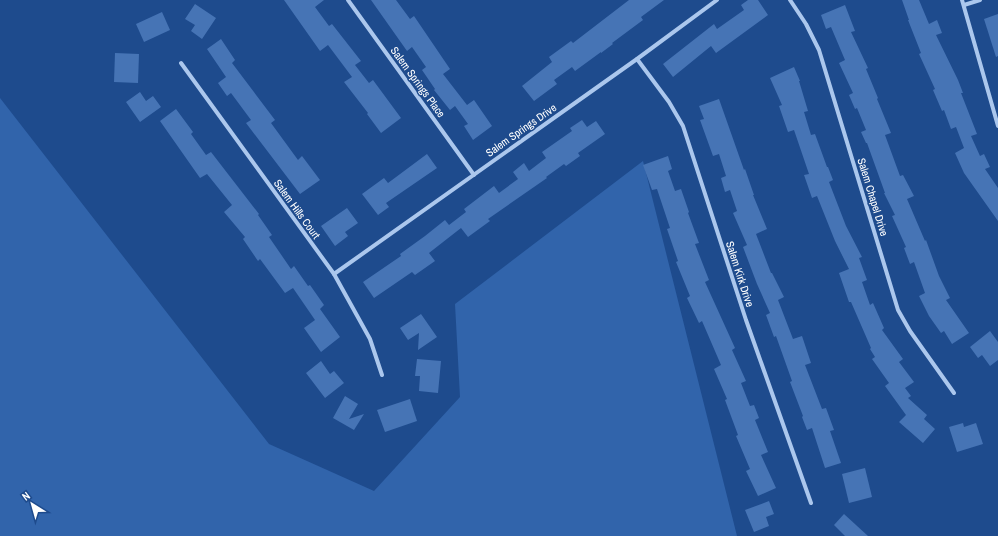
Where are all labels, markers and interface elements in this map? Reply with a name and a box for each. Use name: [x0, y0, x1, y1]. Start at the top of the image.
street label: Salem Springs Place: [388, 44, 448, 120]
street label: Salem Springs Drive: [483, 100, 559, 160]
street label: Salem Chapel Drive: [855, 156, 891, 238]
street label: Salem Hills Court: [271, 177, 324, 242]
street label: Salem Kirk Drive: [723, 239, 757, 309]
north arrow: [12, 484, 52, 524]
text: N: [19, 488, 33, 504]

